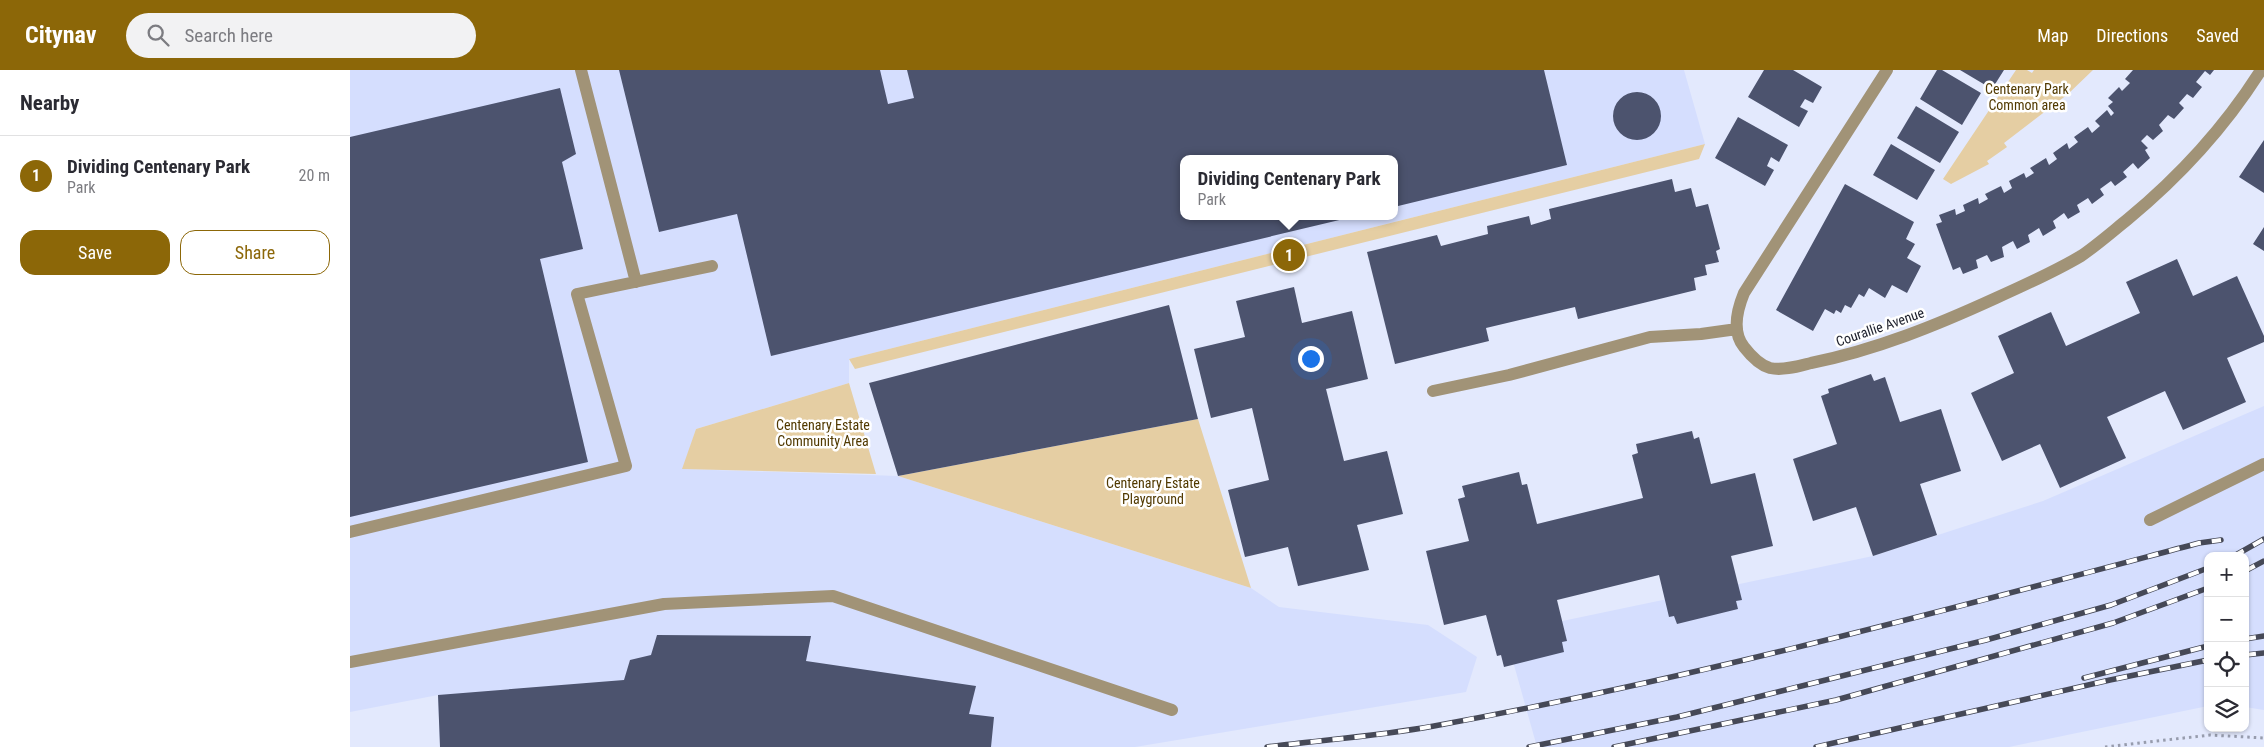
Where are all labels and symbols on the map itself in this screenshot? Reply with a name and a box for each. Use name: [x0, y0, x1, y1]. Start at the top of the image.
park label: Centenary Park Common area: [1985, 81, 2070, 113]
pin: 1: [1273, 236, 1305, 274]
street label: Courallie Avenue: [1834, 304, 1927, 350]
your location: [1298, 346, 1324, 372]
park label: Centenary Estate Community Area: [776, 417, 870, 449]
park label: Centenary Estate Playground: [1106, 475, 1200, 507]

